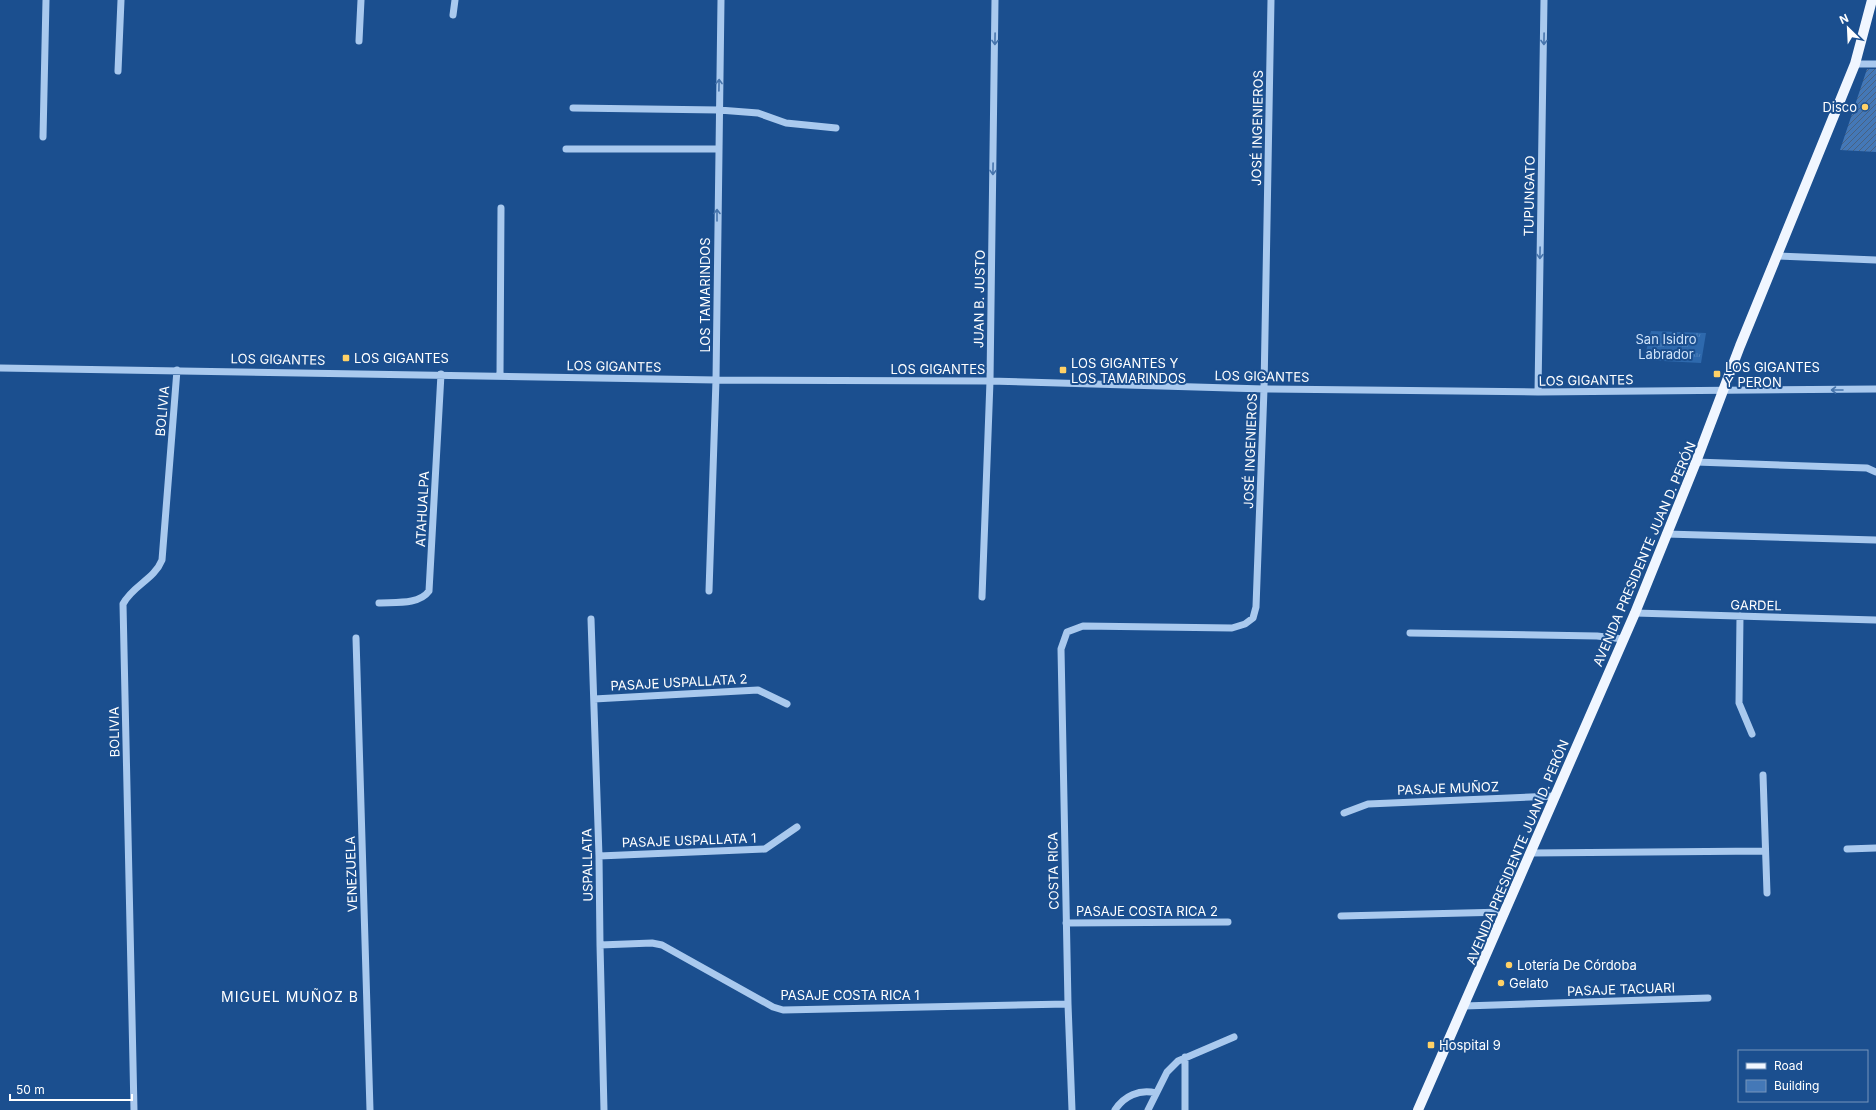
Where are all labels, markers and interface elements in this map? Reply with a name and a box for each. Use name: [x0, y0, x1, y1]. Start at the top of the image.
north arrow: [1828, 8, 1868, 48]
text: N: [1837, 11, 1851, 27]
one-way arrow: [991, 32, 999, 45]
one-way arrow: [1540, 32, 1548, 45]
street label: JOSÉ INGENIEROS: [1248, 70, 1266, 186]
one-way arrow: [716, 79, 723, 92]
place label: Disco: [1822, 99, 1857, 115]
marker: Disco: [1860, 102, 1870, 112]
street label: TUPUNGATO: [1520, 155, 1538, 237]
one-way arrow: [989, 162, 997, 175]
one-way arrow: [713, 209, 721, 222]
street label: LOS TAMARINDOS: [697, 237, 713, 353]
one-way arrow: [1536, 246, 1544, 259]
street label: JUAN B. JUSTO: [970, 250, 988, 348]
park label: San Isidro Labrador: [1636, 331, 1697, 362]
street label: LOS GIGANTES: [230, 350, 326, 368]
place label: LOS GIGANTES: [354, 350, 449, 366]
marker: LOS GIGANTES: [341, 353, 351, 363]
place label: LOS GIGANTES Y LOS TAMARINDOS: [1071, 355, 1186, 386]
street label: LOS GIGANTES: [566, 357, 662, 375]
place label: LOS GIGANTES Y PERON: [1725, 359, 1820, 390]
street label: LOS GIGANTES: [891, 361, 985, 377]
marker: LOS GIGANTES Y LOS TAMARINDOS: [1058, 365, 1068, 375]
street label: LOS GIGANTES: [1214, 367, 1310, 385]
marker: LOS GIGANTES Y PERON: [1712, 369, 1722, 379]
street label: LOS GIGANTES: [1538, 371, 1634, 389]
street label: BOLIVIA: [152, 385, 172, 437]
one-way arrow: [1831, 386, 1844, 394]
street label: JOSÉ INGENIEROS: [1240, 393, 1260, 509]
street label: AVENIDA PRESIDENTE JUAN D. PERÓN: [1589, 439, 1699, 669]
street label: ATAHUALPA: [412, 471, 432, 547]
street label: GARDEL: [1730, 597, 1782, 613]
street label: PASAJE USPALLATA 2: [610, 670, 748, 694]
street label: BOLIVIA: [106, 706, 122, 757]
street label: AVENIDA PRESIDENTE JUAN D. PERÓN: [1462, 737, 1572, 967]
street label: PASAJE MUÑOZ: [1397, 778, 1499, 798]
street label: USPALLATA: [578, 828, 596, 902]
street label: PASAJE USPALLATA 1: [621, 830, 757, 850]
street label: COSTA RICA: [1044, 832, 1062, 910]
street label: VENEZUELA: [342, 836, 360, 912]
street label: PASAJE COSTA RICA 2: [1076, 903, 1218, 919]
place label: Lotería De Córdoba: [1517, 957, 1637, 973]
marker: Lotería De Córdoba: [1504, 960, 1514, 970]
place label: Gelato: [1509, 975, 1549, 991]
marker: Gelato: [1496, 978, 1506, 988]
street label: PASAJE TACUARI: [1567, 979, 1675, 999]
street label: PASAJE COSTA RICA 1: [780, 987, 920, 1003]
district label: MIGUEL MUÑOZ B: [221, 988, 359, 1005]
place label: Hospital 9: [1439, 1037, 1501, 1053]
marker: Hospital 9: [1426, 1040, 1436, 1050]
legend: [1738, 1050, 1868, 1102]
text: Road: [1774, 1058, 1803, 1073]
scale bar: [10, 1076, 132, 1102]
text: Building: [1774, 1078, 1819, 1093]
text: 50 m: [16, 1082, 45, 1097]

